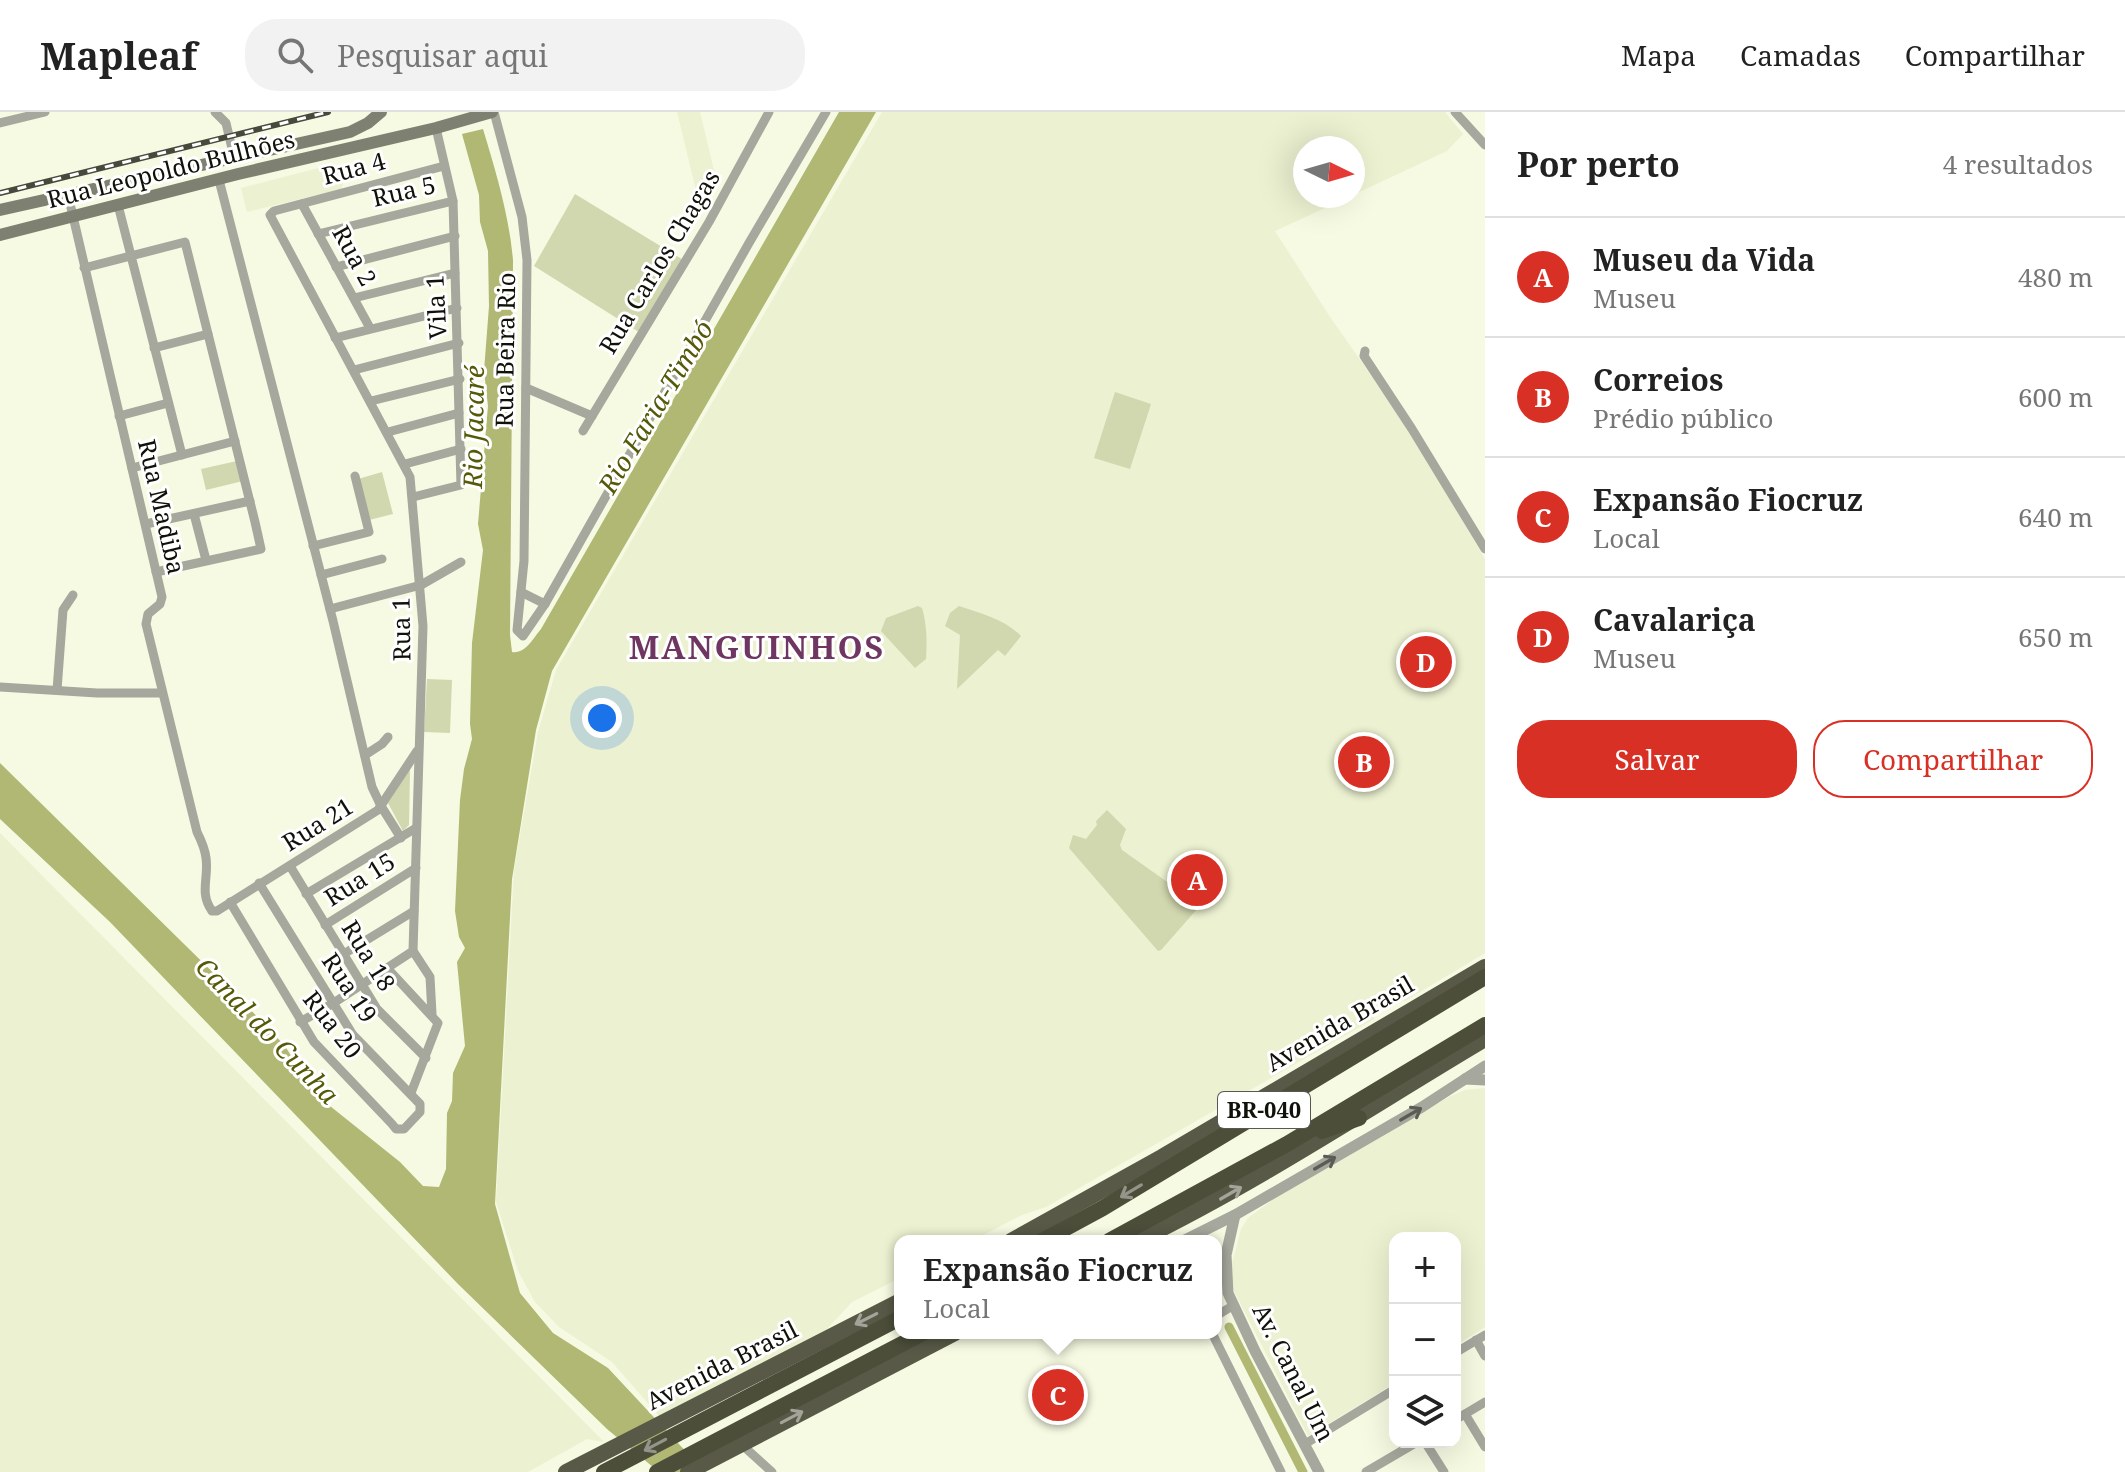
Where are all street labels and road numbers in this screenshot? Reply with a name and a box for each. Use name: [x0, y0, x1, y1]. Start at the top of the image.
street label: Rua Leopoldo Bulhões: [43, 122, 298, 215]
street label: Rua 4: [318, 143, 389, 192]
street label: Rua Carlos Chagas: [591, 163, 727, 359]
street label: Rua 5: [369, 167, 439, 214]
street label: Rua 2: [325, 219, 385, 291]
street label: Rua Beira Rio: [487, 272, 522, 428]
street label: Vila 1: [417, 274, 454, 340]
street label: Rua Madiba: [131, 436, 194, 577]
street label: Rua 1: [383, 597, 418, 661]
street label: Rua 21: [276, 789, 359, 858]
street label: Rua 15: [318, 844, 401, 913]
street label: Rua 18: [335, 914, 404, 997]
street label: Rua 19: [315, 946, 386, 1029]
street label: Avenida Brasil: [1259, 967, 1420, 1078]
street label: Rua 20: [296, 983, 370, 1065]
road number: BR-040: [1218, 1092, 1310, 1128]
street label: Av. Canal Um: [1245, 1298, 1343, 1447]
street label: Avenida Brasil: [640, 1312, 803, 1417]

